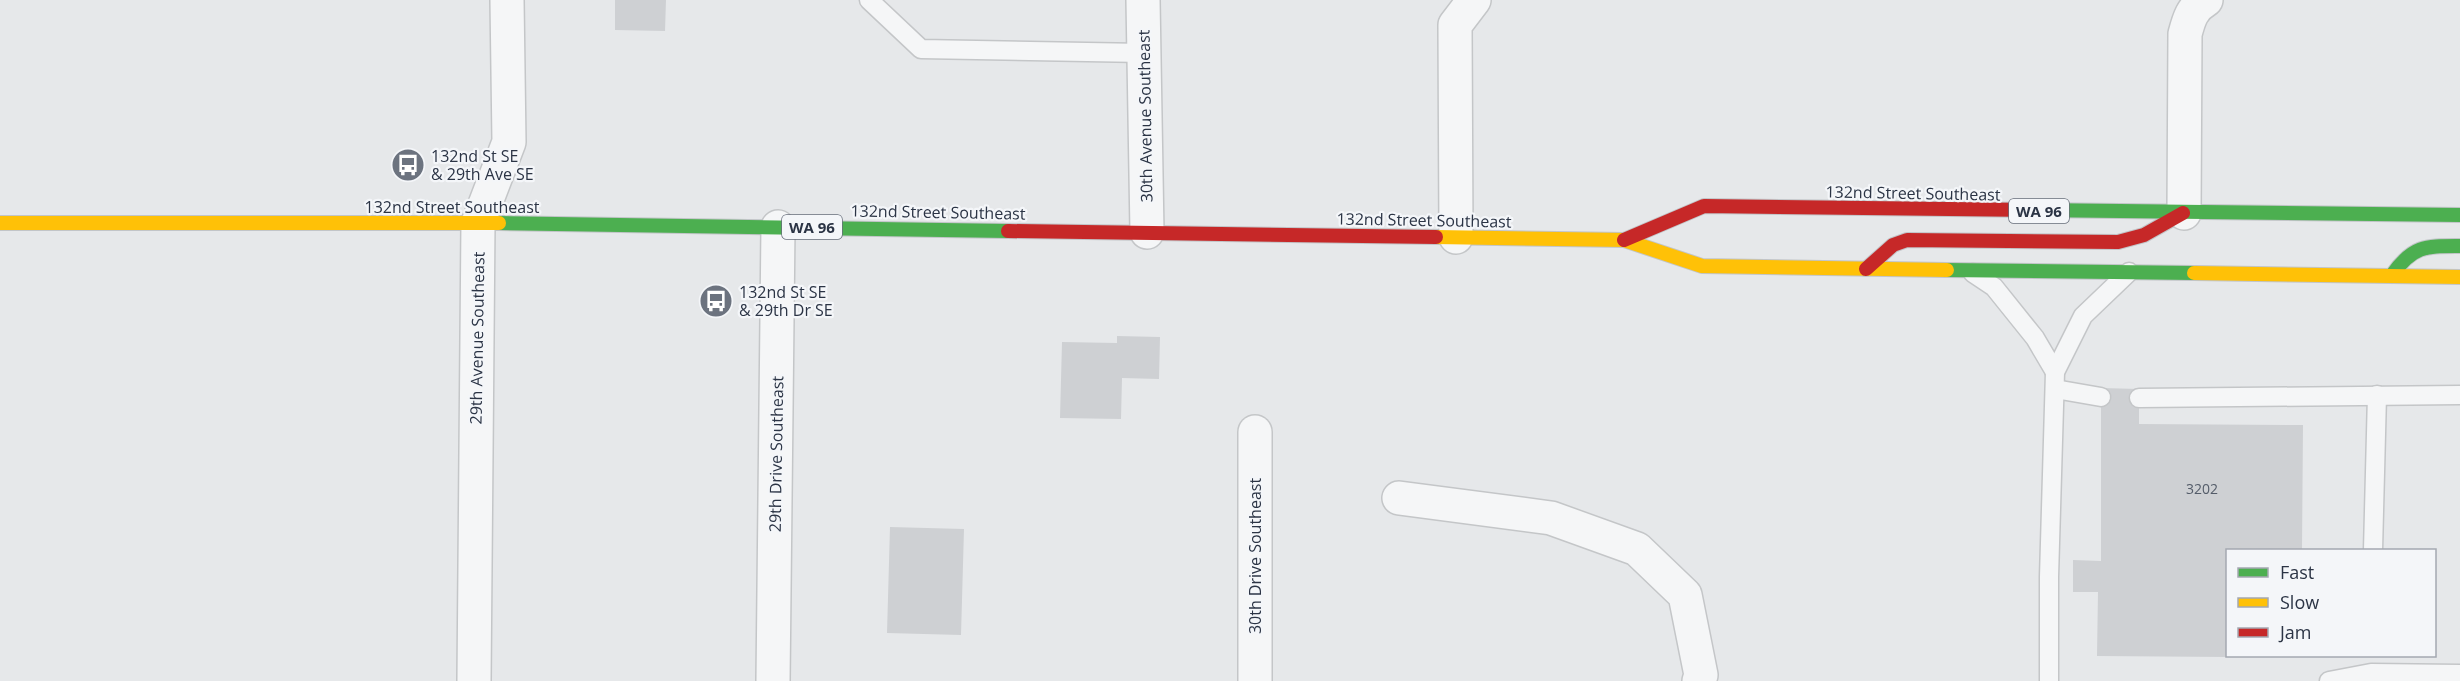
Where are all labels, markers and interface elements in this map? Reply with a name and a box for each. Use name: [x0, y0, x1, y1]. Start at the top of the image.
street label: 30th Avenue Southeast: [1132, 29, 1158, 203]
place label: 132nd St SE & 29th Ave SE: [431, 145, 534, 185]
bus stop icon: 132nd St SE & 29th Ave SE: [390, 147, 426, 183]
street label: 132nd Street Southeast: [1825, 180, 2001, 206]
street label: 132nd Street Southeast: [365, 196, 540, 218]
street label: 132nd Street Southeast: [850, 199, 1026, 225]
road number: WA 96: [2009, 199, 2069, 223]
street label: 132nd Street Southeast: [1336, 207, 1512, 233]
road number: WA 96: [782, 215, 842, 239]
street label: 29th Avenue Southeast: [464, 251, 490, 425]
place label: 132nd St SE & 29th Dr SE: [739, 281, 833, 321]
bus stop icon: 132nd St SE & 29th Dr SE: [698, 283, 734, 319]
street label: 29th Drive Southeast: [764, 375, 788, 532]
street label: 30th Drive Southeast: [1244, 478, 1266, 634]
house number: 3202: [2186, 479, 2218, 498]
legend: [2226, 549, 2436, 657]
text: Fast: [2280, 560, 2314, 584]
text: Slow: [2280, 590, 2319, 614]
text: Jam: [2278, 620, 2312, 644]

